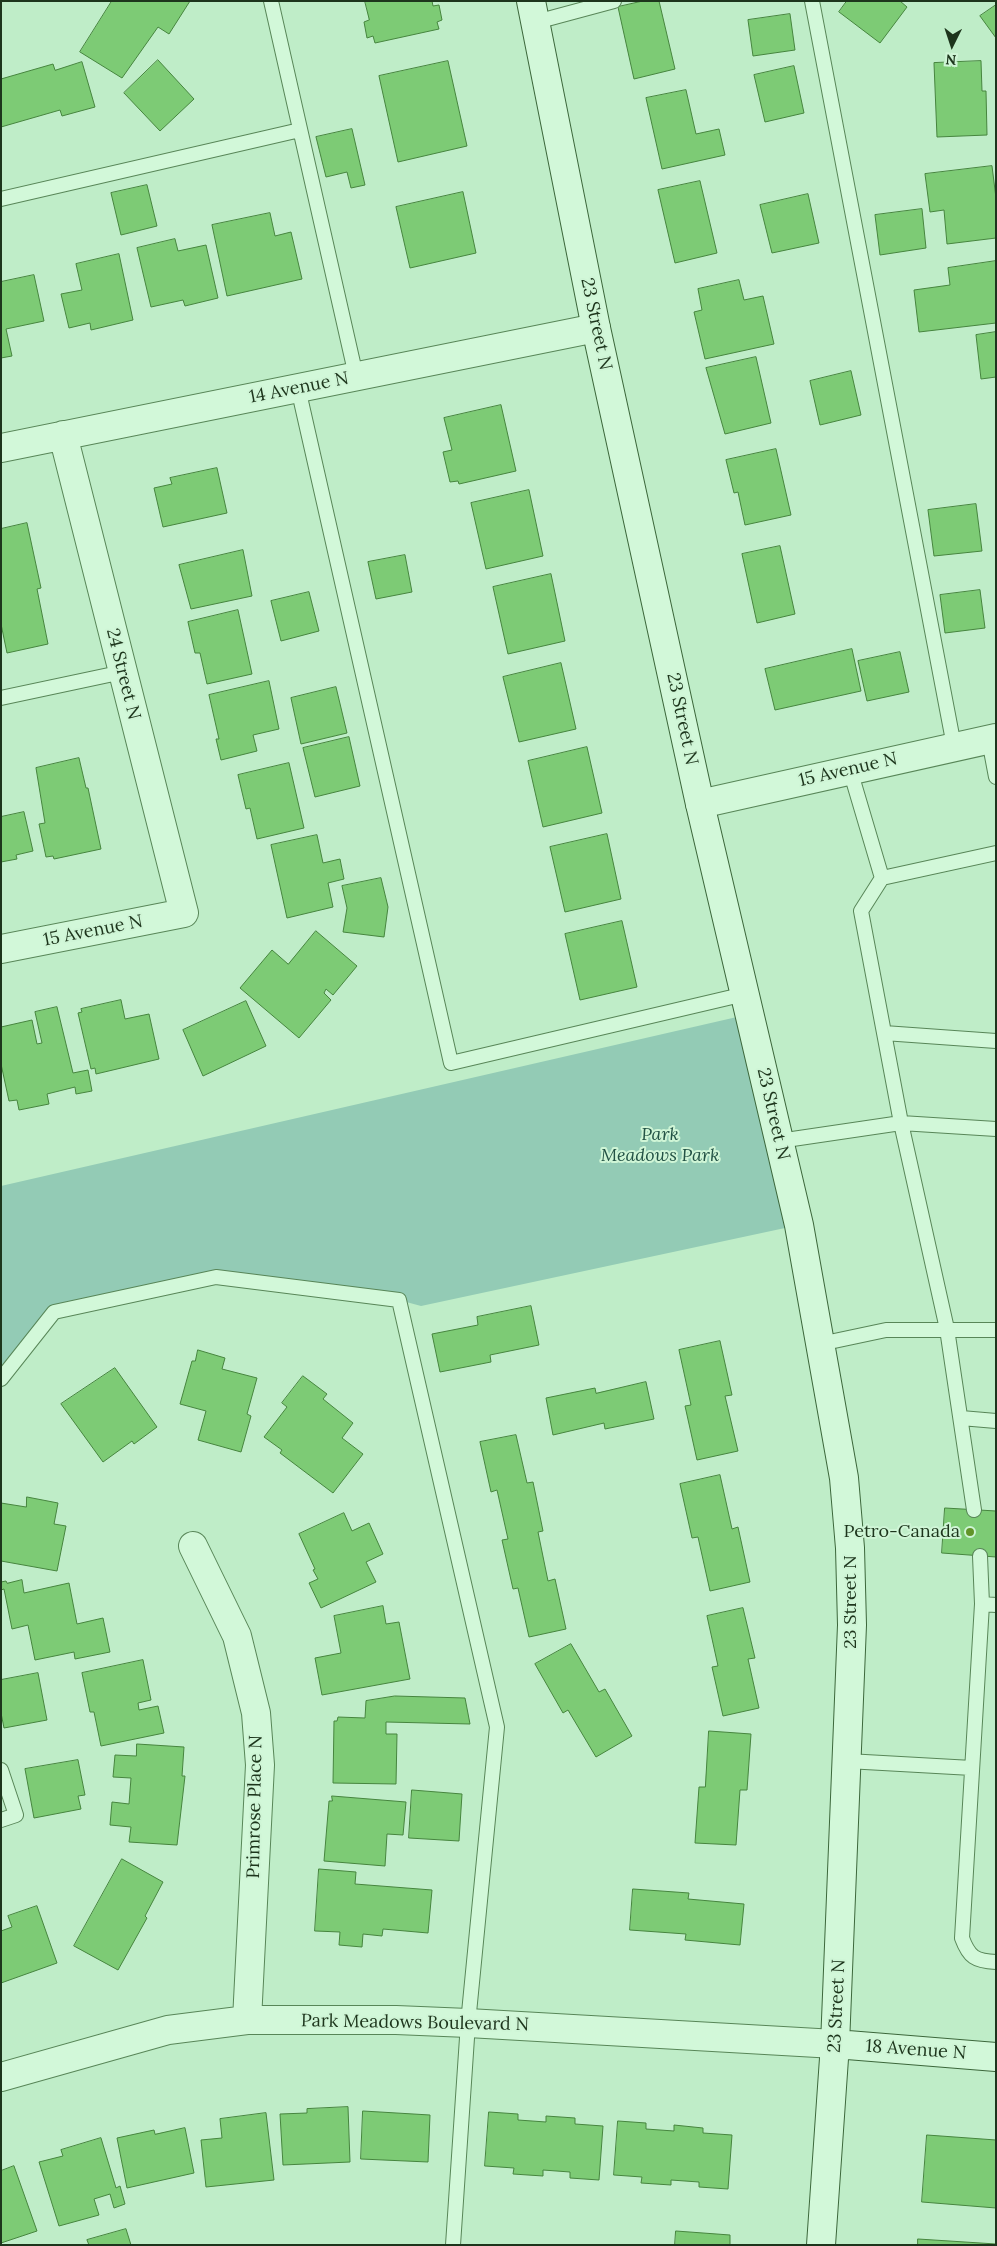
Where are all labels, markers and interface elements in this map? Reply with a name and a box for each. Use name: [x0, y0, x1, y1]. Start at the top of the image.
north arrow: [927, 20, 977, 70]
text: N: [945, 51, 957, 69]
street label: 23 Street N: [576, 276, 616, 372]
street label: 14 Avenue N: [248, 368, 350, 408]
street label: 24 Street N: [101, 626, 145, 722]
street label: 23 Street N: [662, 671, 702, 767]
street label: 15 Avenue N: [797, 748, 899, 792]
street label: 15 Avenue N: [42, 911, 144, 951]
street label: 23 Street N: [752, 1066, 794, 1162]
park label: Park Meadows Park: [601, 1124, 719, 1166]
place label: Petro-Canada: [844, 1521, 960, 1543]
marker: Petro-Canada: [964, 1526, 976, 1538]
street label: 23 Street N: [840, 1555, 862, 1649]
street label: Primrose Place N: [243, 1735, 267, 1879]
street label: 23 Street N: [824, 1959, 850, 2053]
street label: Park Meadows Boulevard N: [301, 2010, 529, 2036]
street label: 18 Avenue N: [865, 2036, 967, 2064]

